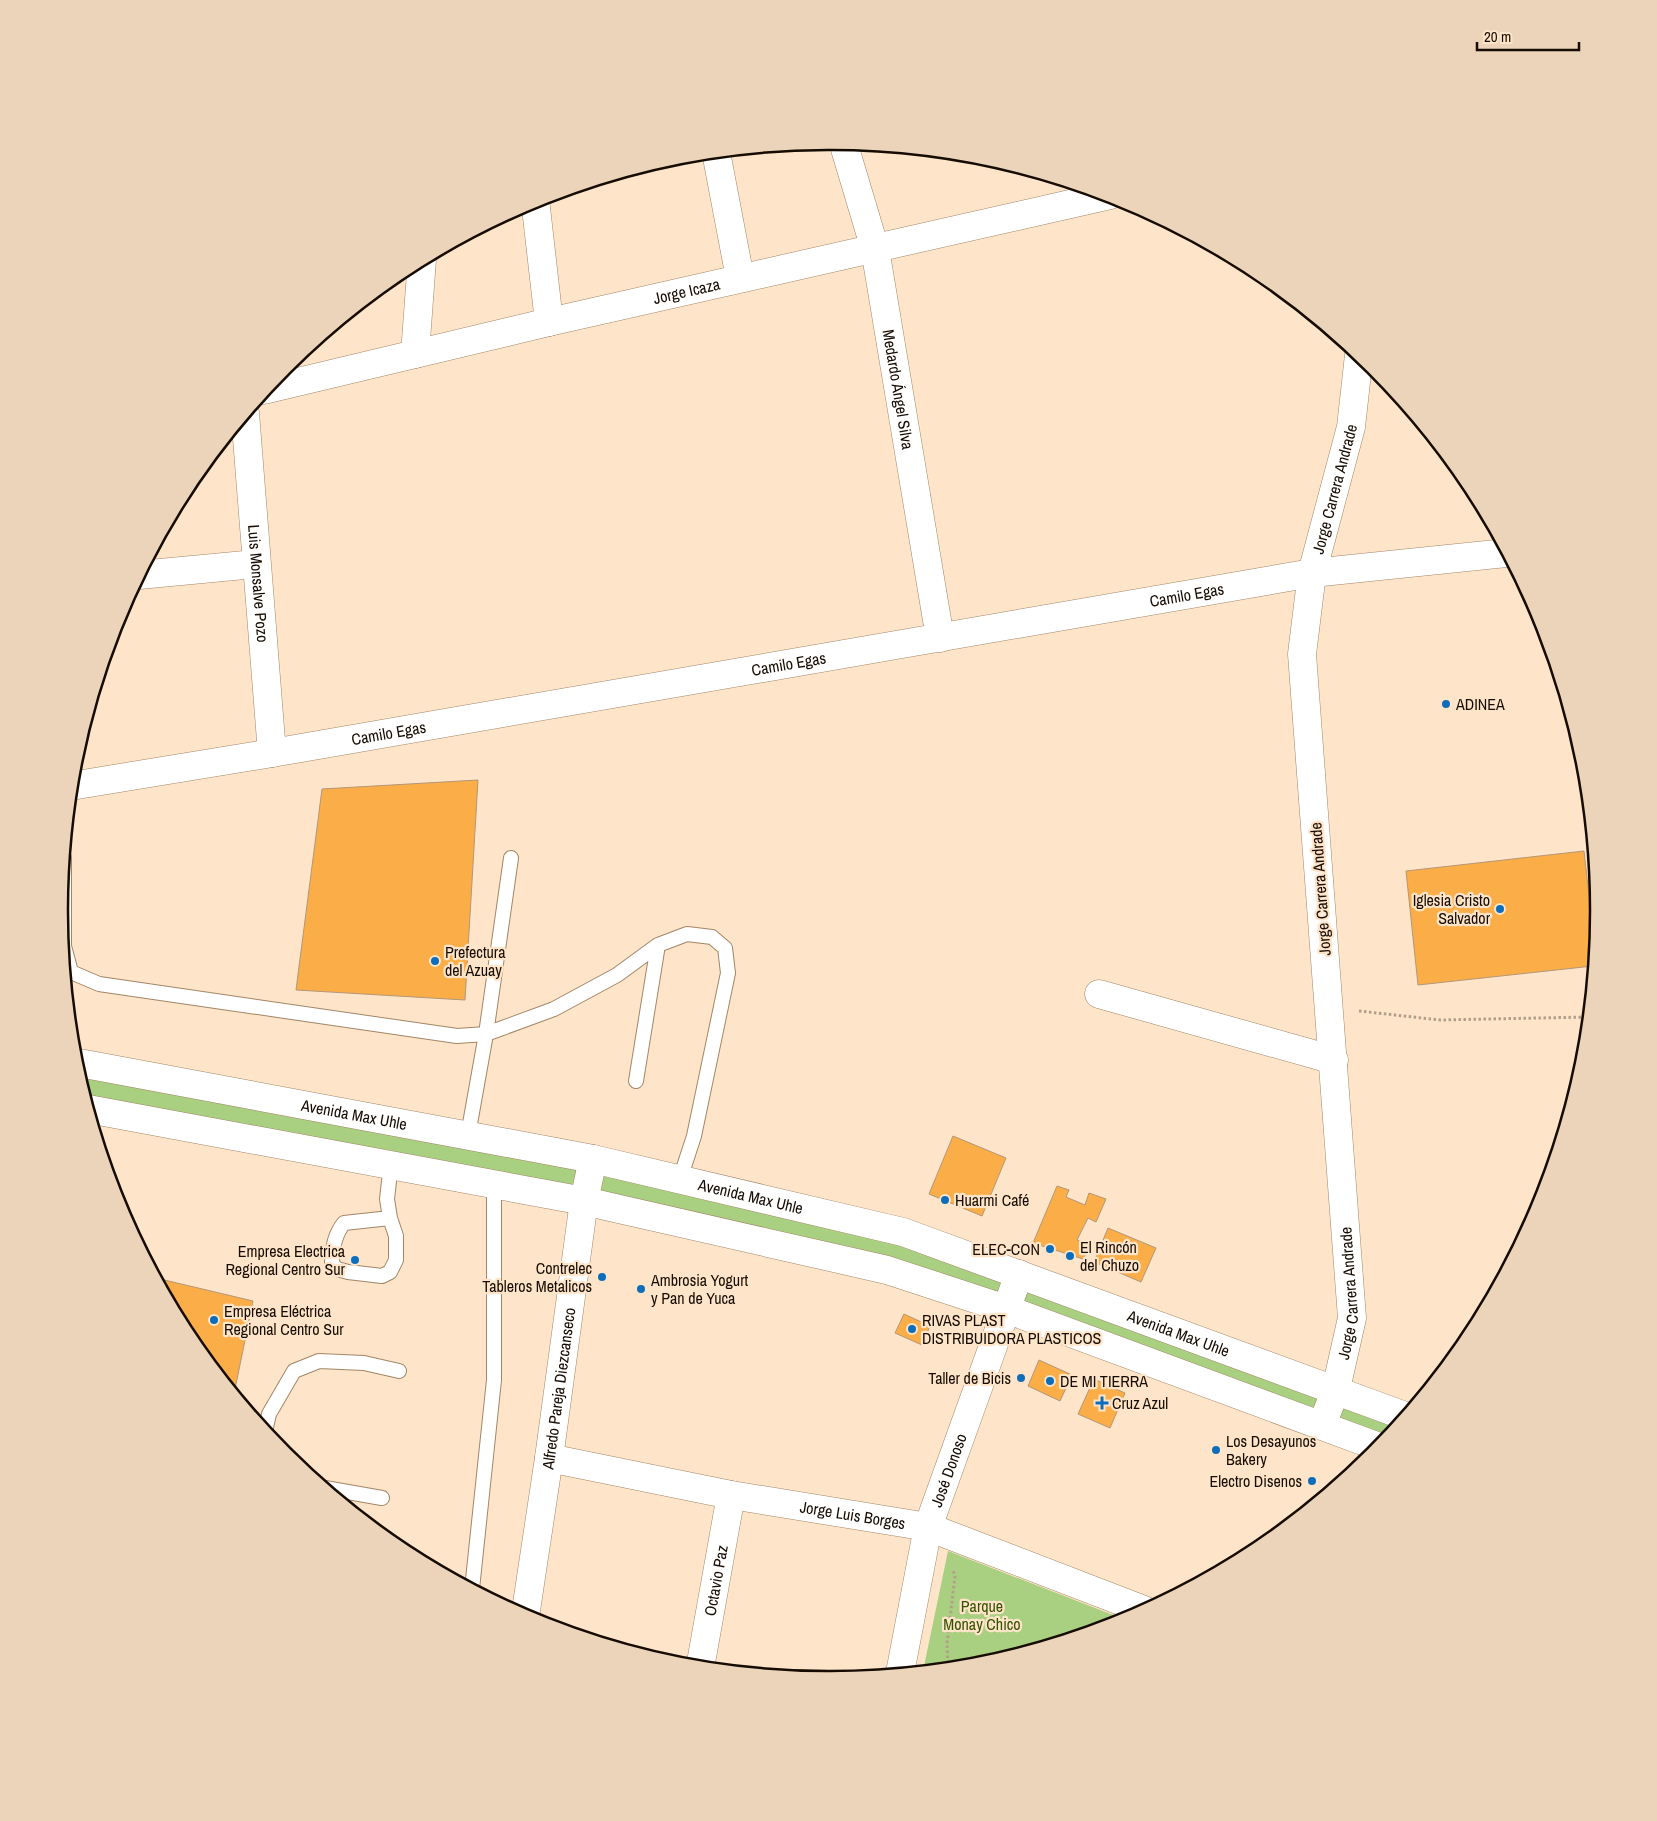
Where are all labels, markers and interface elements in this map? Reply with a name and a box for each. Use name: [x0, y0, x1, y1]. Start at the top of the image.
scale bar: [1477, 20, 1580, 52]
text: 20 m: [1484, 26, 1511, 47]
street label: Jorge Icaza: [651, 272, 723, 309]
street label: Medardo Ángel Silva: [878, 328, 919, 452]
street label: Jorge Carrera Andrade: [1307, 422, 1362, 556]
street label: Luis Monsalve Pozo: [243, 524, 274, 643]
street label: Camilo Egas: [1148, 577, 1226, 612]
street label: Camilo Egas: [750, 646, 828, 681]
place label: ADINEA: [1455, 693, 1505, 715]
marker: ADINEA: [1440, 698, 1452, 710]
street label: Camilo Egas: [350, 716, 427, 750]
street label: Jorge Carrera Andrade: [1304, 822, 1336, 956]
place label: Iglesia Cristo Salvador: [1413, 889, 1491, 929]
marker: Iglesia Cristo Salvador: [1494, 903, 1506, 915]
place label: Prefectura del Azuay: [445, 941, 506, 981]
marker: Prefectura del Azuay: [429, 955, 441, 967]
street label: Avenida Max Uhle: [299, 1094, 409, 1135]
street label: Avenida Max Uhle: [695, 1173, 805, 1219]
place label: Huarmi Café: [955, 1189, 1029, 1211]
marker: Huarmi Café: [939, 1194, 951, 1206]
street label: Jorge Carrera Andrade: [1332, 1226, 1364, 1362]
place label: El Rincón del Chuzo: [1080, 1236, 1139, 1276]
place label: ELEC-CON: [972, 1238, 1040, 1260]
place label: Empresa Electrica Regional Centro Sur: [225, 1240, 346, 1280]
marker: ELEC-CON: [1044, 1243, 1056, 1255]
marker: El Rincón del Chuzo: [1064, 1250, 1076, 1262]
marker: Empresa Electrica Regional Centro Sur: [349, 1254, 361, 1266]
place label: Contrelec Tableros Metalicos: [482, 1257, 592, 1297]
place label: Ambrosia Yogurt y Pan de Yuca: [650, 1269, 749, 1309]
marker: Contrelec Tableros Metalicos: [596, 1271, 608, 1283]
marker: Ambrosia Yogurt y Pan de Yuca: [635, 1283, 647, 1295]
place label: Empresa Eléctrica Regional Centro Sur: [224, 1300, 344, 1340]
street label: Avenida Max Uhle: [1124, 1304, 1233, 1362]
street label: Alfredo Pareja Diezcanseco: [536, 1306, 580, 1472]
place label: RIVAS PLAST DISTRIBUIDORA PLASTICOS: [922, 1309, 1102, 1349]
marker: Empresa Eléctrica Regional Centro Sur: [208, 1314, 220, 1326]
marker: RIVAS PLAST DISTRIBUIDORA PLASTICOS: [906, 1323, 918, 1335]
place label: Taller de Bicis: [928, 1367, 1011, 1389]
place label: DE MI TIERRA: [1060, 1370, 1148, 1392]
marker: Taller de Bicis: [1015, 1372, 1027, 1384]
marker: DE MI TIERRA: [1044, 1375, 1056, 1387]
place label: Cruz Azul: [1112, 1392, 1168, 1414]
marker: Cruz Azul: [1096, 1397, 1108, 1409]
street label: José Donoso: [925, 1430, 972, 1510]
place label: Los Desayunos Bakery: [1226, 1430, 1316, 1470]
marker: Los Desayunos Bakery: [1210, 1444, 1222, 1456]
place label: Electro Disenos: [1209, 1470, 1302, 1492]
marker: Electro Disenos: [1306, 1475, 1318, 1487]
street label: Jorge Luis Borges: [798, 1495, 907, 1534]
street label: Octavio Paz: [699, 1543, 733, 1618]
park label: Parque Monay Chico: [943, 1595, 1021, 1635]

